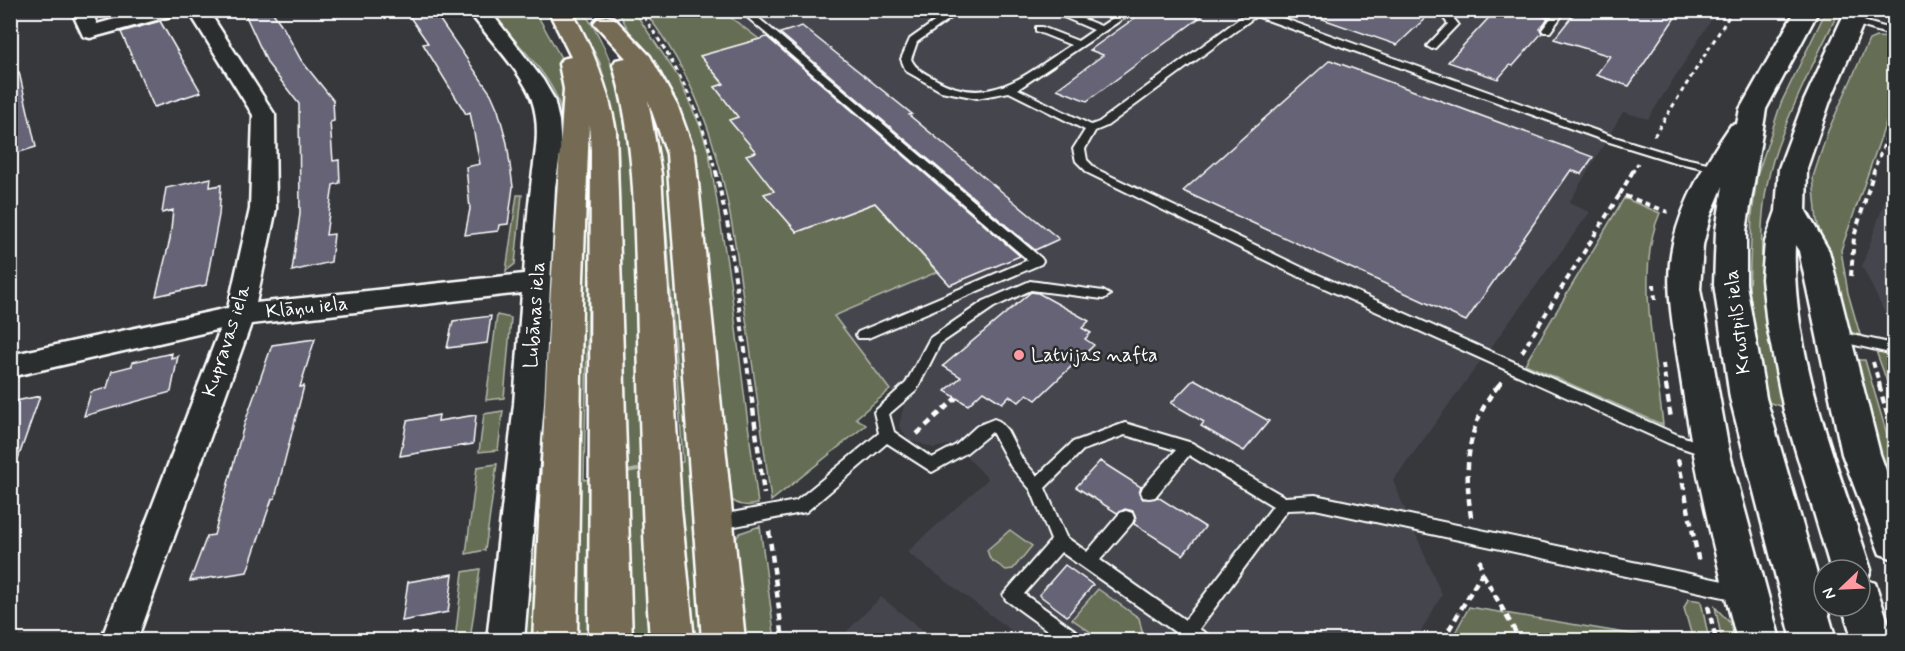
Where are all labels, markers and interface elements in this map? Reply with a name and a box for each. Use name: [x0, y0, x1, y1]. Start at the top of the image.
street label: Lubānas iela: [518, 261, 552, 369]
street label: Krustpils iela: [1718, 268, 1758, 376]
street label: Kupravas iela: [196, 280, 258, 401]
street label: Klāņu iela: [264, 290, 350, 326]
place label: Latvijas nafta: [1031, 342, 1158, 369]
marker: Latvijas nafta: [1012, 348, 1026, 362]
north arrow: [1812, 558, 1872, 618]
text: N: [1818, 584, 1841, 602]

